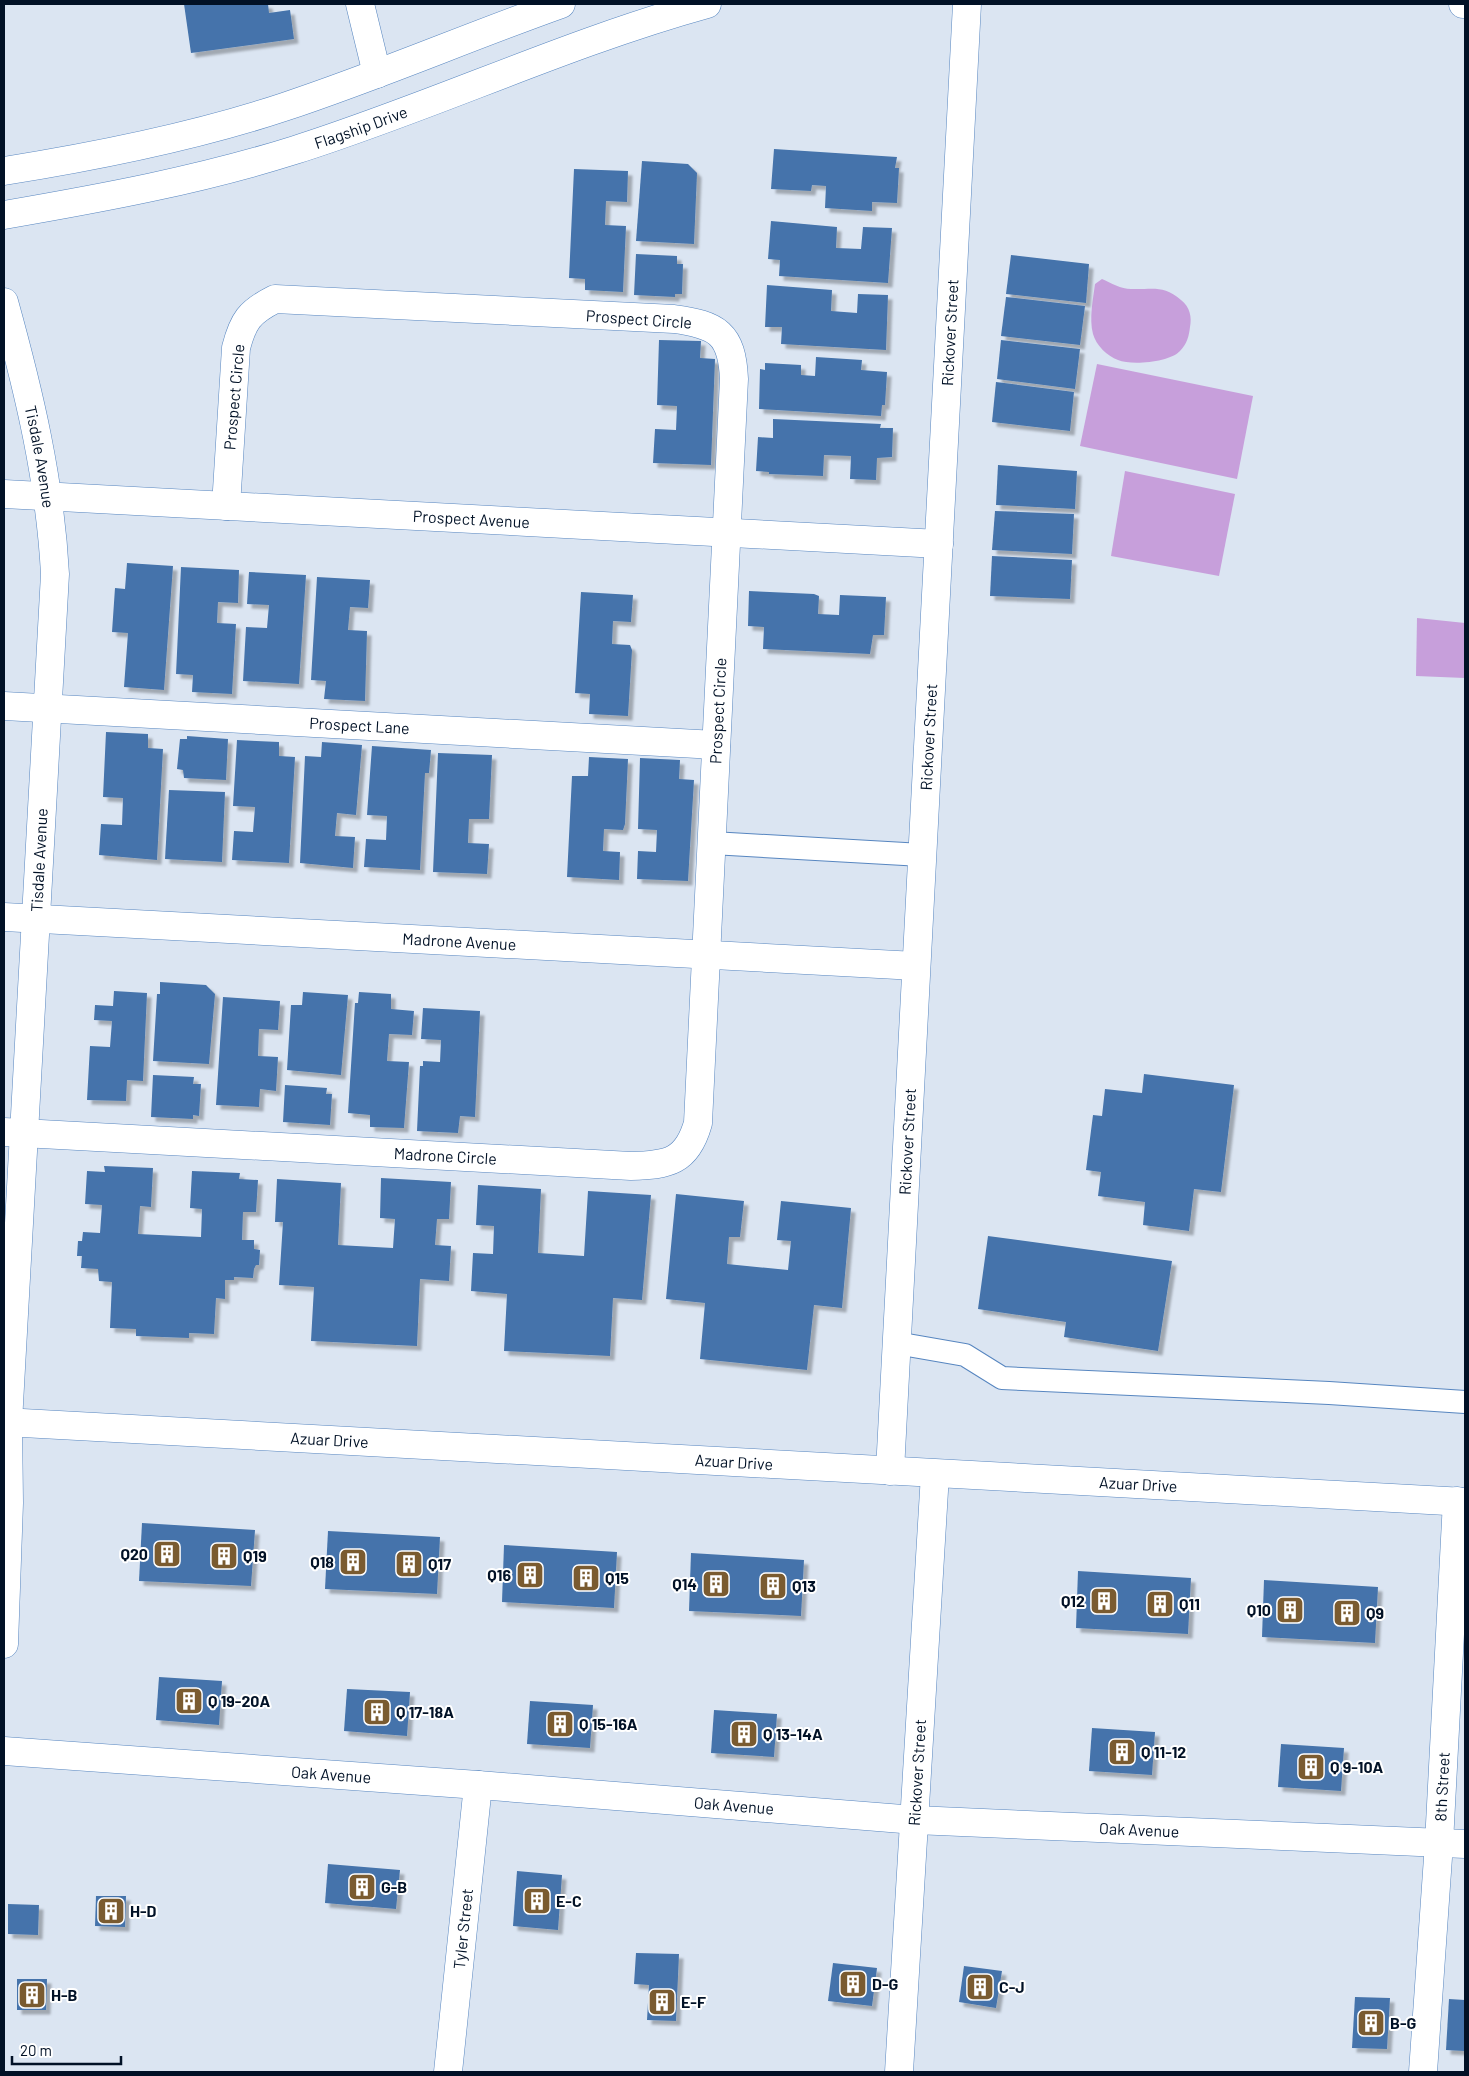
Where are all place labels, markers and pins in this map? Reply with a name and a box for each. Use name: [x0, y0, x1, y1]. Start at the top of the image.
building icon: Q20: [152, 1539, 182, 1569]
building icon: Q19: [209, 1541, 239, 1571]
place label: Q20: [120, 1544, 148, 1563]
place label: Q19: [243, 1546, 267, 1565]
building icon: Q18: [338, 1547, 368, 1577]
building icon: Q17: [394, 1549, 424, 1579]
place label: Q18: [310, 1552, 334, 1571]
place label: Q17: [428, 1554, 451, 1573]
building icon: Q16: [515, 1560, 545, 1590]
building icon: Q15: [571, 1563, 601, 1593]
place label: Q16: [487, 1565, 511, 1584]
place label: Q15: [605, 1568, 629, 1587]
building icon: Q14: [701, 1569, 731, 1599]
building icon: Q13: [758, 1571, 788, 1601]
place label: Q14: [672, 1574, 697, 1593]
place label: Q13: [792, 1576, 816, 1595]
building icon: Q12: [1089, 1586, 1119, 1616]
building icon: Q11: [1145, 1589, 1175, 1619]
place label: Q12: [1061, 1591, 1085, 1610]
place label: Q11: [1179, 1594, 1200, 1613]
building icon: Q10: [1275, 1595, 1305, 1625]
building icon: Q9: [1332, 1598, 1362, 1628]
place label: Q10: [1247, 1600, 1271, 1619]
place label: Q9: [1366, 1603, 1384, 1622]
building icon: Q 19-20A: [174, 1686, 204, 1716]
place label: Q 19-20A: [208, 1691, 270, 1710]
building icon: Q 17-18A: [362, 1697, 392, 1727]
place label: Q 17-18A: [396, 1702, 454, 1721]
building icon: Q 15-16A: [545, 1709, 575, 1739]
place label: Q 15-16A: [579, 1714, 638, 1733]
building icon: Q 13-14A: [729, 1719, 759, 1749]
place label: Q 13-14A: [763, 1724, 823, 1743]
building icon: Q 11-12: [1107, 1737, 1137, 1767]
place label: Q 11-12: [1141, 1742, 1186, 1761]
building icon: Q 9-10A: [1296, 1752, 1326, 1782]
place label: Q 9-10A: [1330, 1757, 1384, 1776]
building icon: G-B: [347, 1872, 377, 1902]
place label: G-B: [381, 1877, 407, 1896]
building icon: E-C: [522, 1886, 552, 1916]
place label: E-C: [556, 1891, 582, 1910]
building icon: H-D: [96, 1896, 126, 1926]
place label: H-D: [130, 1901, 157, 1920]
building icon: D-G: [838, 1969, 868, 1999]
building icon: C-J: [965, 1972, 995, 2002]
place label: D-G: [872, 1974, 898, 1993]
place label: C-J: [999, 1977, 1025, 1996]
building icon: H-B: [17, 1980, 47, 2010]
place label: H-B: [51, 1985, 78, 2004]
building icon: E-F: [647, 1987, 677, 2017]
place label: E-F: [681, 1992, 706, 2011]
building icon: B-G: [1356, 2008, 1386, 2038]
place label: B-G: [1390, 2013, 1416, 2032]

